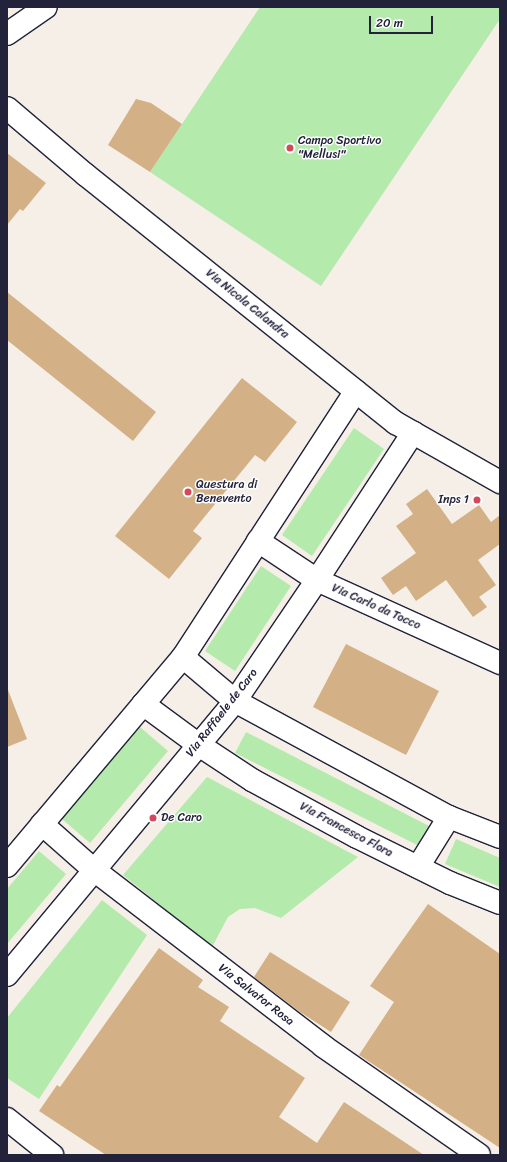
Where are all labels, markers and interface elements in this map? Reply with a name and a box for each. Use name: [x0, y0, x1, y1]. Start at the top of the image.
scale bar: [371, 8, 435, 34]
text: 20 m: [376, 12, 403, 34]
place label: Campo Sportivo "Mellusi": [298, 134, 381, 162]
marker: Campo Sportivo "Mellusi": [285, 143, 295, 153]
street label: Via Nicola Calandra: [203, 266, 291, 342]
place label: Questura di Benevento: [196, 478, 257, 506]
marker: Questura di Benevento: [183, 487, 193, 497]
place label: Inps 1: [438, 493, 469, 507]
marker: Inps 1: [472, 495, 482, 505]
street label: Via Carlo da Tocco: [329, 581, 423, 633]
street label: Via Raffaele de Caro: [183, 666, 261, 760]
street label: Via Francesco Flora: [297, 799, 395, 861]
place label: De Caro: [161, 811, 202, 825]
marker: De Caro: [148, 813, 158, 823]
street label: Via Salvator Rosa: [215, 961, 297, 1029]

